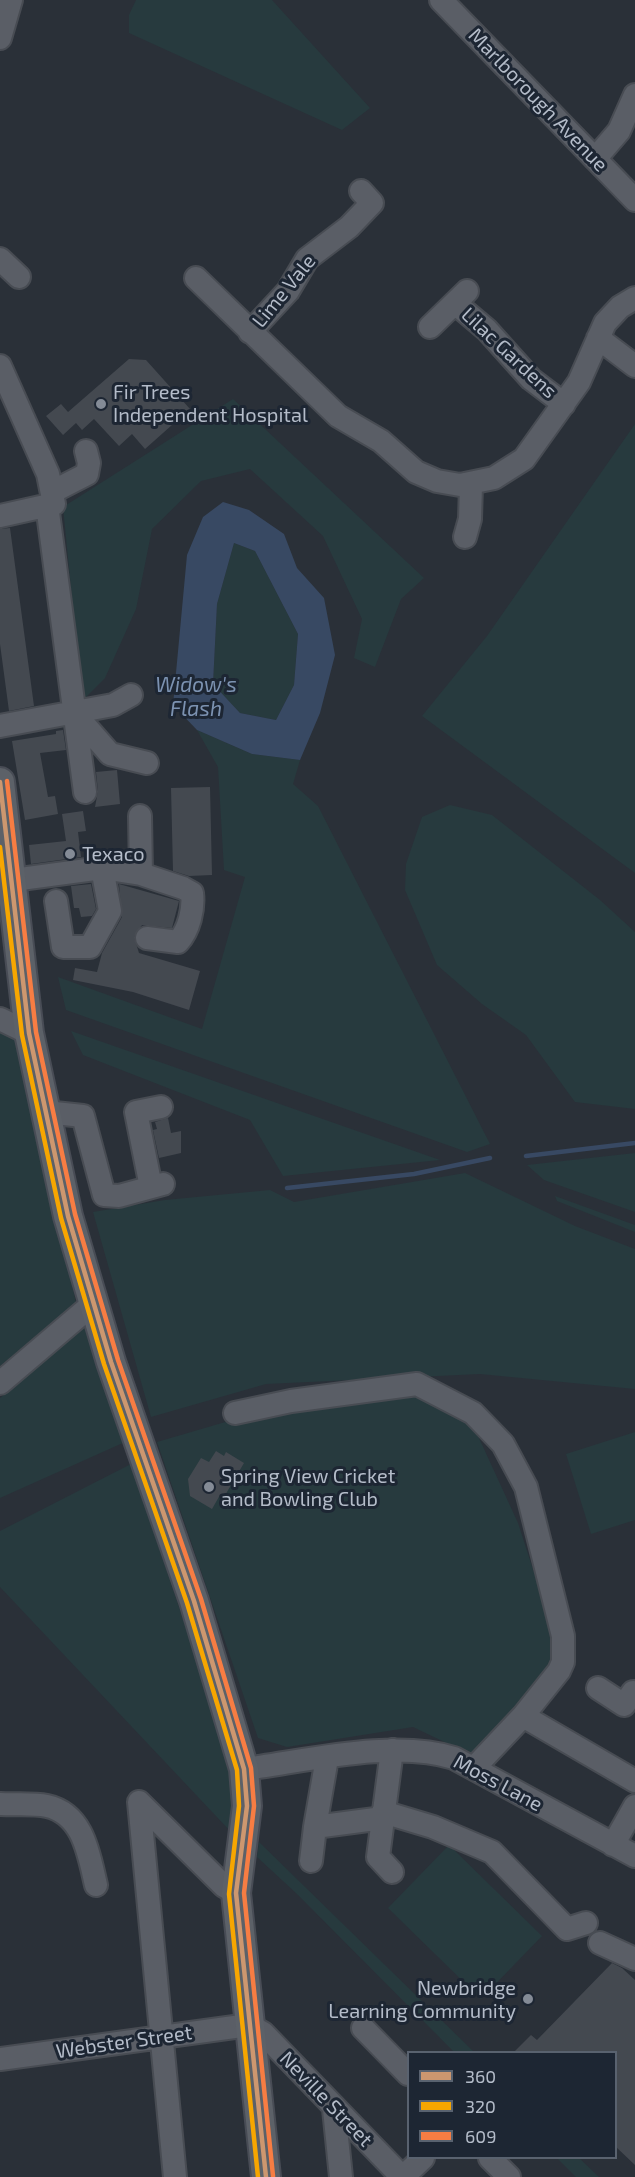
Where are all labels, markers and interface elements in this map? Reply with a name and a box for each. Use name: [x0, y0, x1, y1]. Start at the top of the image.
street label: Marlborough Avenue: [463, 23, 613, 177]
street label: Lime Vale: [247, 250, 321, 332]
street label: Lilac Gardens: [456, 303, 562, 403]
place label: Fir Trees Independent Hospital: [113, 380, 308, 427]
marker: Fir Trees Independent Hospital: [94, 397, 108, 411]
water label: Widow's Flash: [155, 672, 237, 722]
place label: Texaco: [82, 842, 145, 866]
marker: Texaco: [63, 847, 77, 861]
place label: Spring View Cricket and Bowling Club: [221, 1464, 395, 1511]
marker: Spring View Cricket and Bowling Club: [202, 1480, 216, 1494]
street label: Moss Lane: [449, 1750, 547, 1816]
place label: Newbridge Learning Community: [328, 1976, 516, 2023]
marker: Newbridge Learning Community: [521, 1992, 535, 2006]
street label: Webster Street: [54, 2021, 194, 2063]
street label: Neville Street: [275, 2046, 377, 2152]
legend: [407, 2051, 617, 2159]
text: 360: [465, 2065, 496, 2087]
text: 320: [465, 2095, 496, 2117]
text: 609: [465, 2125, 496, 2147]

